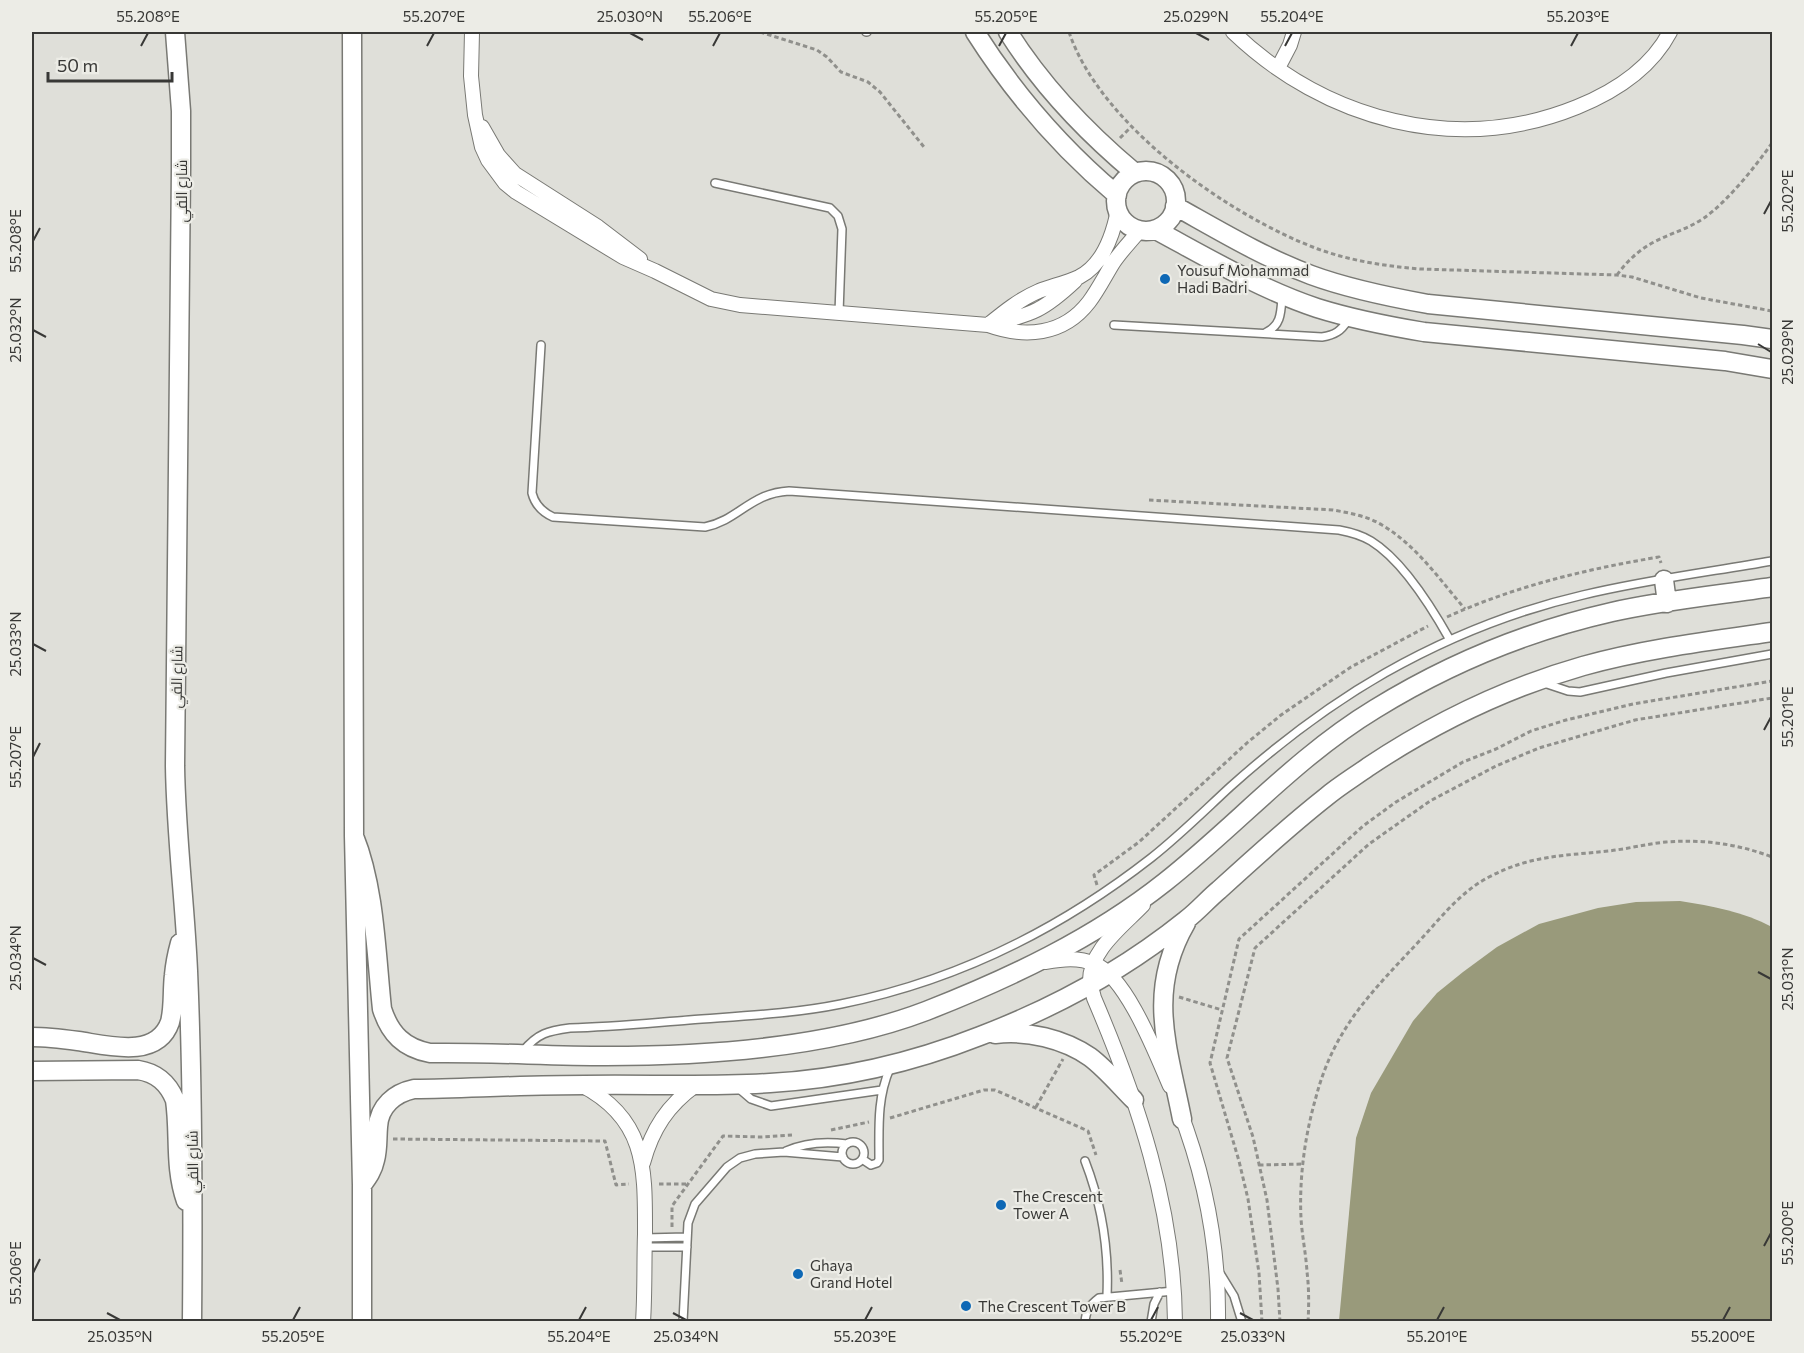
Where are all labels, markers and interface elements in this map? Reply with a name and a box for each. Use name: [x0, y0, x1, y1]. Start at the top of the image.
text: 55.208°E: [116, 7, 180, 25]
text: 55.207°E: [403, 7, 465, 25]
text: 25.030°N: [597, 7, 663, 25]
text: 55.206°E: [688, 7, 752, 25]
text: 55.205°E: [974, 7, 1038, 25]
text: 25.029°N: [1163, 7, 1229, 25]
text: 55.204°E: [1260, 7, 1324, 25]
text: 55.203°E: [1546, 7, 1610, 25]
scale bar: [48, 45, 172, 83]
text: 50 m: [57, 54, 98, 76]
street label: شارع الفي: [172, 160, 194, 222]
text: 55.202°E: [1778, 169, 1796, 232]
text: 55.208°E: [6, 209, 24, 273]
place label: Yousuf Mohammad Hadi Badri: [1177, 261, 1309, 296]
marker: Yousuf Mohammad Hadi Badri: [1158, 272, 1172, 286]
text: 25.032°N: [6, 297, 24, 363]
text: 25.029°N: [1778, 319, 1796, 385]
text: 25.033°N: [6, 611, 24, 677]
street label: شارع الفي: [166, 645, 190, 709]
text: 55.201°E: [1778, 686, 1796, 748]
text: 55.207°E: [6, 726, 24, 788]
text: 25.034°N: [6, 925, 24, 991]
text: 25.031°N: [1778, 947, 1796, 1011]
street label: شارع الفي: [182, 1130, 206, 1194]
place label: The Crescent Tower A: [1013, 1187, 1103, 1222]
marker: The Crescent Tower A: [994, 1198, 1008, 1212]
text: 55.200°E: [1778, 1201, 1796, 1265]
text: 55.206°E: [6, 1241, 24, 1305]
place label: Ghaya Grand Hotel: [810, 1256, 893, 1291]
marker: Ghaya Grand Hotel: [791, 1267, 805, 1281]
place label: The Crescent Tower B: [978, 1297, 1126, 1315]
marker: The Crescent Tower B: [959, 1299, 973, 1313]
text: 25.035°N: [87, 1327, 153, 1345]
text: 55.205°E: [261, 1327, 325, 1345]
text: 55.204°E: [547, 1327, 611, 1345]
text: 25.034°N: [653, 1327, 719, 1345]
text: 55.203°E: [833, 1327, 897, 1345]
text: 55.202°E: [1120, 1327, 1183, 1345]
text: 25.033°N: [1220, 1327, 1286, 1345]
text: 55.201°E: [1406, 1327, 1468, 1345]
text: 55.200°E: [1691, 1327, 1755, 1345]

